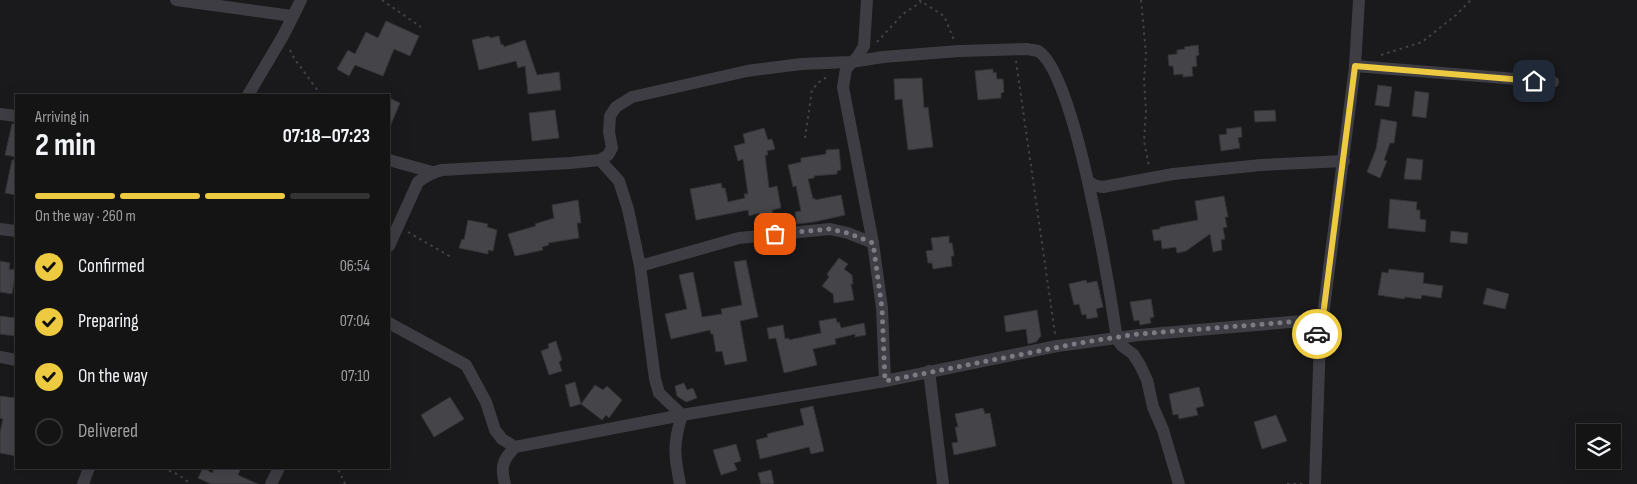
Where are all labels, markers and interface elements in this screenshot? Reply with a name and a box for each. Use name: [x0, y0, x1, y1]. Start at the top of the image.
pin: [1513, 60, 1555, 102]
icon: home: [1520, 67, 1548, 95]
text: Arriving in: [35, 108, 89, 127]
text: 07:18–07:23: [283, 125, 370, 148]
text: 2 min: [35, 126, 96, 165]
text: On the way · 260 m: [35, 207, 136, 226]
pin: [754, 213, 796, 255]
icon: bag: [761, 220, 789, 248]
icon: check: [35, 253, 63, 281]
text: Confirmed: [78, 255, 145, 278]
text: 06:54: [340, 257, 370, 276]
icon: check: [35, 308, 63, 336]
courier: [1292, 309, 1342, 359]
text: Preparing: [78, 310, 139, 333]
text: 07:04: [340, 312, 370, 331]
icon: car: [1303, 320, 1331, 348]
icon: check: [35, 363, 63, 391]
text: On the way: [78, 365, 148, 388]
text: 07:10: [341, 367, 370, 386]
text: Delivered: [78, 420, 138, 443]
map controls: [1576, 424, 1621, 469]
button: layers: [1576, 424, 1621, 469]

